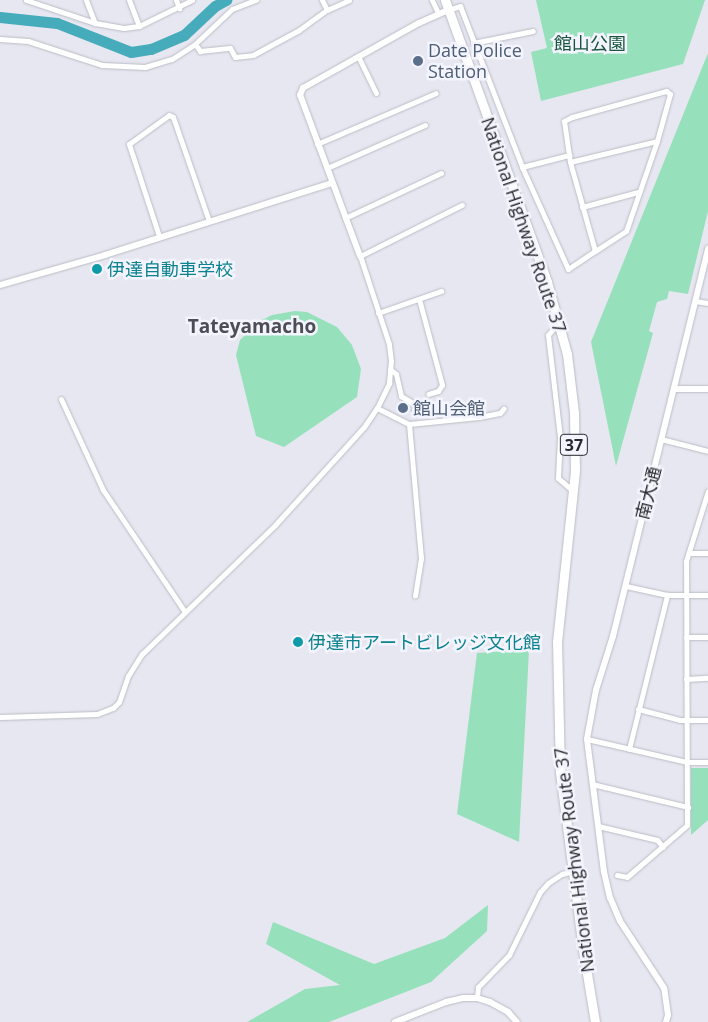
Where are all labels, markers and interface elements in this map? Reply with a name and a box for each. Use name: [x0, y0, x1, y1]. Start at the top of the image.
park label: 館山公園: [554, 32, 626, 54]
place label: Date Police Station: [428, 40, 522, 82]
marker: Date Police Station: [412, 55, 424, 67]
street label: National Highway Route 37: [477, 114, 571, 336]
place label: 伊達自動車学校: [107, 258, 233, 280]
marker: 伊達自動車学校: [91, 263, 103, 275]
district label: Tateyamacho: [188, 316, 316, 338]
place label: 館山会館: [413, 397, 485, 419]
marker: 館山会館: [397, 402, 409, 414]
road number: 37: [559, 432, 589, 458]
street label: 南大通: [631, 464, 665, 522]
place label: 伊達市アートビレッジ文化館: [308, 631, 541, 653]
marker: 伊達市アートビレッジ文化館: [292, 636, 304, 648]
street label: National Highway Route 37: [549, 746, 599, 974]

